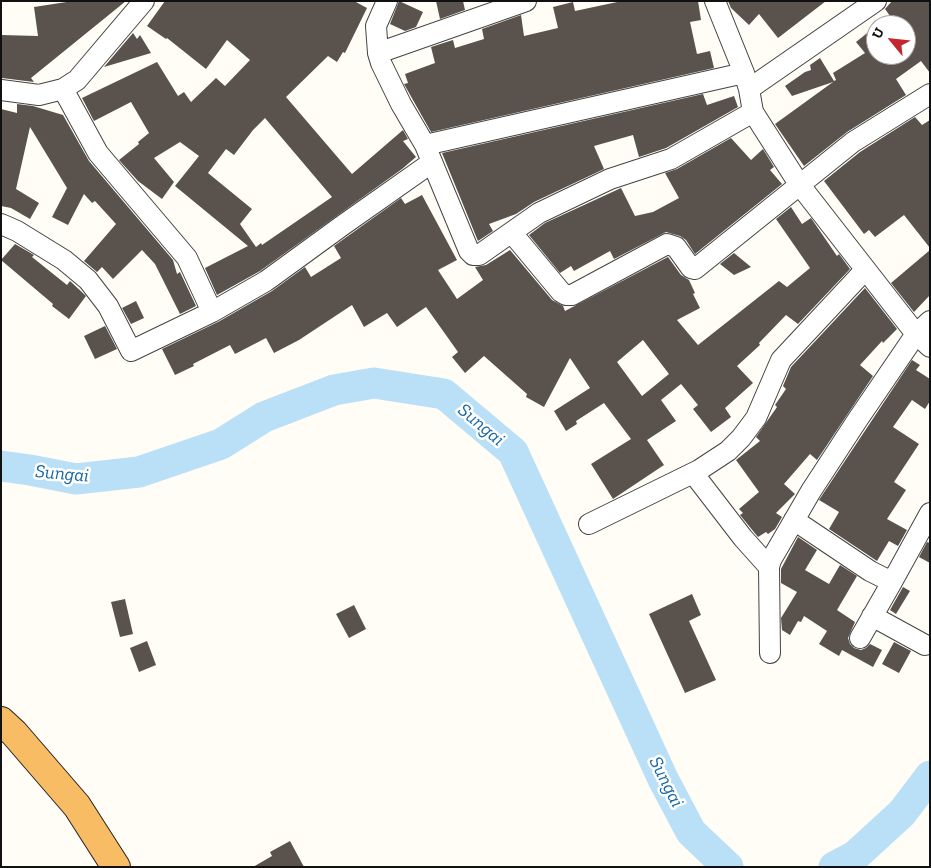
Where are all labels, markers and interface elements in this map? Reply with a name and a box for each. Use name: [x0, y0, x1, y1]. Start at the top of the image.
north arrow: [866, 15, 916, 65]
text: U: [868, 25, 888, 42]
water label: Sungai: [453, 399, 509, 451]
water label: Sungai: [34, 460, 90, 488]
water label: Sungai: [644, 753, 688, 811]

